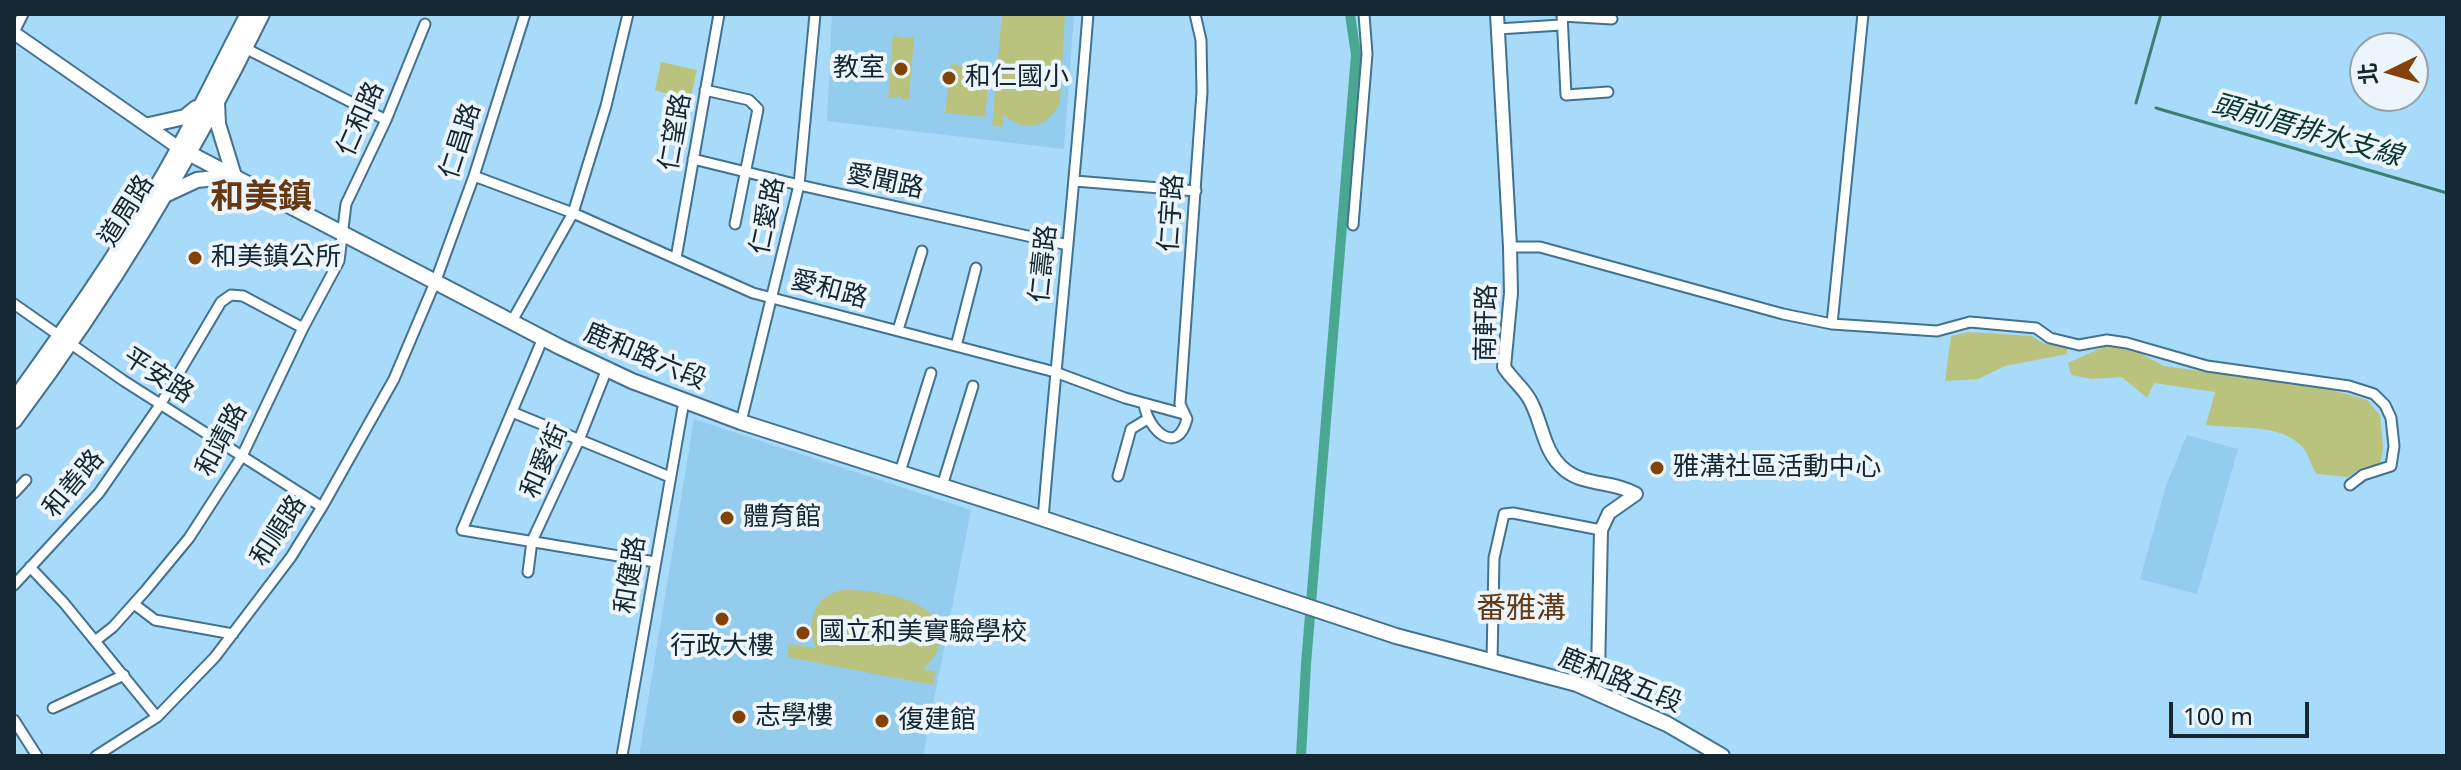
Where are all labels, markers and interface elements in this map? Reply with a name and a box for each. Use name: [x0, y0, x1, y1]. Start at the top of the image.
north arrow: [2349, 32, 2429, 112]
place label: 教室: [833, 53, 885, 85]
marker: 教室: [892, 60, 910, 78]
place label: 和仁國小: [965, 62, 1069, 94]
text: 北: [2351, 62, 2383, 86]
marker: 和仁國小: [940, 69, 958, 87]
street label: 仁和路: [331, 77, 391, 161]
water label: 頭前厝排水支線: [2208, 88, 2406, 174]
street label: 仁望路: [654, 91, 698, 173]
street label: 仁昌路: [434, 99, 488, 183]
street label: 愛聞路: [844, 159, 926, 205]
street label: 道周路: [93, 170, 161, 252]
street label: 仁宇路: [1154, 173, 1190, 253]
street label: 仁愛路: [745, 175, 791, 257]
district label: 和美鎮: [210, 178, 312, 218]
street label: 仁壽路: [1024, 224, 1064, 304]
place label: 和美鎮公所: [211, 242, 341, 274]
marker: 和美鎮公所: [186, 249, 204, 267]
street label: 愛和路: [787, 265, 871, 315]
street label: 南軒路: [1471, 284, 1503, 362]
street label: 鹿和路六段: [579, 317, 711, 397]
street label: 平安路: [117, 342, 199, 410]
street label: 和靖路: [190, 398, 254, 482]
street label: 和愛街: [515, 419, 575, 503]
street label: 和善路: [37, 444, 111, 524]
place label: 雅溝社區活動中心: [1673, 452, 1881, 484]
marker: 雅溝社區活動中心: [1648, 459, 1666, 477]
street label: 和順路: [245, 490, 313, 572]
place label: 體育館: [743, 502, 821, 534]
marker: 體育館: [718, 509, 736, 527]
street label: 和健路: [609, 534, 653, 616]
district label: 番雅溝: [1476, 591, 1566, 627]
marker: 行政大樓: [713, 610, 731, 628]
place label: 國立和美實驗學校: [819, 617, 1027, 649]
marker: 國立和美實驗學校: [794, 624, 812, 642]
place label: 行政大樓: [670, 631, 774, 663]
street label: 鹿和路五段: [1554, 642, 1686, 720]
scale bar: [2173, 686, 2313, 736]
text: 100 m: [2183, 699, 2253, 732]
place label: 志學樓: [755, 701, 833, 733]
place label: 復建館: [898, 705, 976, 737]
marker: 志學樓: [730, 708, 748, 726]
marker: 復建館: [873, 712, 891, 730]

